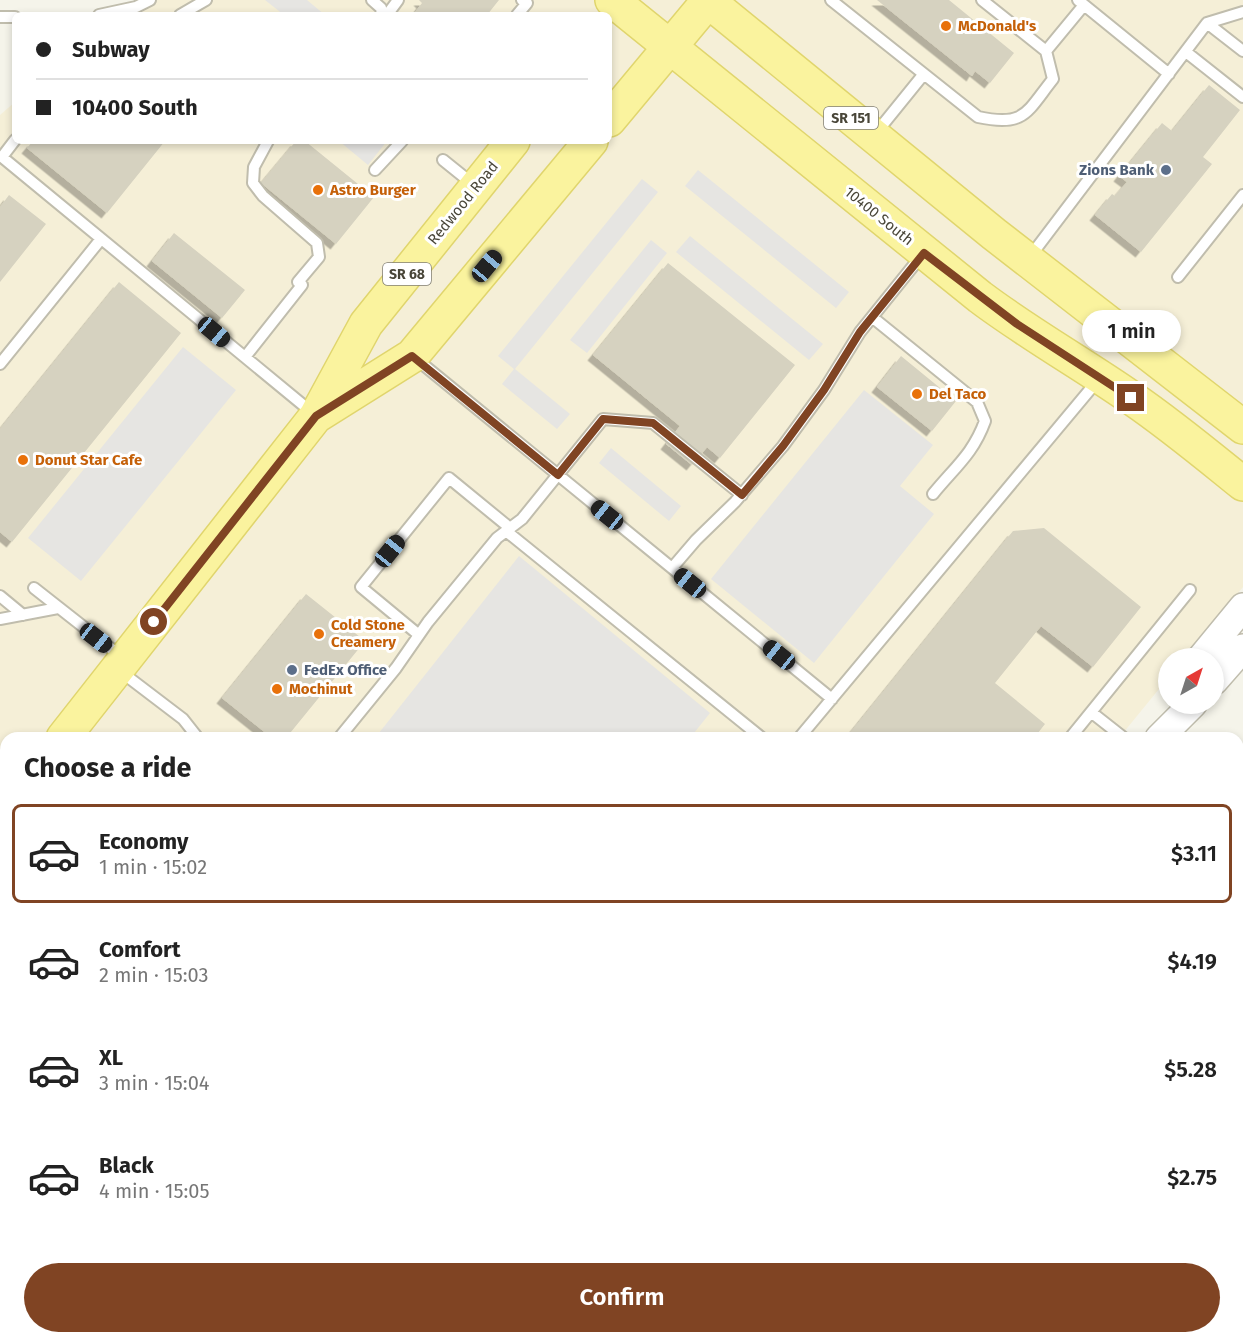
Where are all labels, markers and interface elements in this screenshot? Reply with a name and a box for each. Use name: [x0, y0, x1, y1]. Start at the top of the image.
place label: McDonald's: [958, 17, 1036, 35]
marker: McDonald's: [939, 19, 953, 33]
text: Subway: [72, 36, 150, 63]
text: 10400 South: [72, 94, 198, 121]
road number: SR 151: [824, 107, 878, 129]
street label: Redwood Road: [424, 158, 502, 248]
place label: Zions Bank: [1079, 161, 1155, 179]
marker: Zions Bank: [1159, 163, 1173, 177]
place label: Astro Burger: [329, 181, 417, 199]
marker: Astro Burger: [311, 183, 325, 197]
street label: 10400 South: [841, 183, 917, 249]
car: [469, 246, 505, 286]
road number: SR 68: [383, 263, 431, 285]
callout: 1 min: [1082, 311, 1180, 353]
car: [194, 314, 234, 350]
text: 1 min: [1107, 319, 1156, 343]
route end: [1117, 384, 1144, 411]
place label: Del Taco: [929, 385, 987, 403]
marker: Del Taco: [910, 387, 924, 401]
place label: Donut Star Cafe: [35, 451, 142, 469]
marker: Donut Star Cafe: [16, 453, 30, 467]
car: [587, 497, 627, 533]
car: [372, 531, 408, 571]
car: [670, 565, 710, 601]
route start: [140, 608, 167, 635]
place label: Cold Stone Creamery: [331, 616, 405, 651]
car: [76, 620, 116, 656]
marker: Cold Stone Creamery: [312, 627, 326, 641]
car: [759, 637, 799, 673]
north arrow: [1158, 648, 1224, 714]
map controls: [1158, 648, 1224, 714]
place label: FedEx Office: [304, 661, 387, 679]
marker: FedEx Office: [285, 663, 299, 677]
place label: Mochinut: [289, 680, 353, 698]
marker: Mochinut: [270, 682, 284, 696]
text: Choose a ride: [24, 752, 191, 784]
icon: car: [27, 827, 81, 881]
text: Economy: [99, 828, 188, 855]
text: $3.11: [1171, 840, 1217, 867]
text: 1 min · 15:02: [99, 855, 207, 879]
icon: car: [27, 935, 81, 989]
text: Comfort: [99, 936, 180, 963]
text: $4.19: [1167, 948, 1217, 975]
text: 2 min · 15:03: [99, 963, 209, 987]
icon: car: [27, 1043, 81, 1097]
text: XL: [99, 1044, 123, 1071]
text: $5.28: [1164, 1056, 1217, 1083]
text: 3 min · 15:04: [99, 1071, 209, 1095]
icon: car: [27, 1151, 81, 1205]
text: Black: [99, 1152, 154, 1179]
text: $2.75: [1167, 1164, 1217, 1191]
text: 4 min · 15:05: [99, 1179, 210, 1203]
button: Confirm: [24, 1263, 1220, 1332]

